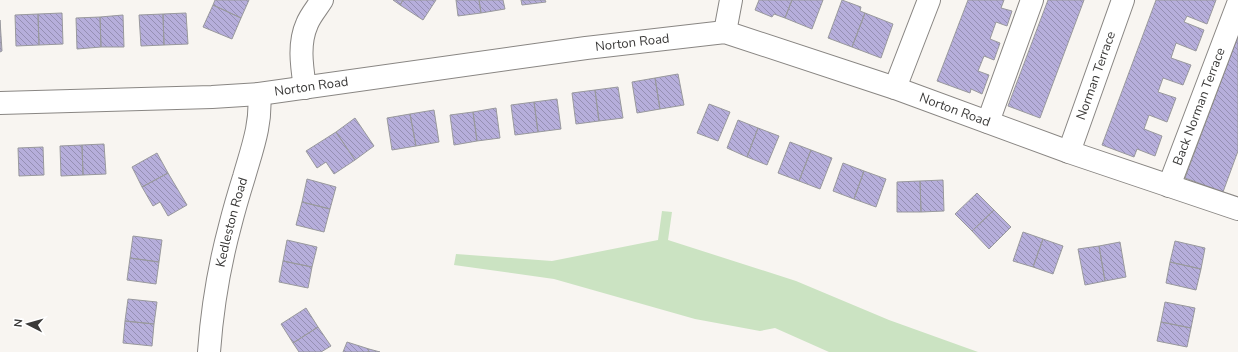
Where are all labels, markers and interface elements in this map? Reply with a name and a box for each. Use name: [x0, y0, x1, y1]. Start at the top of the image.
street label: Norton Road: [594, 29, 670, 56]
street label: Norman Terrace: [1072, 29, 1120, 123]
street label: Back Norman Terrace: [1169, 45, 1230, 168]
street label: Norton Road: [273, 73, 349, 101]
street label: Norton Road: [917, 89, 993, 131]
street label: Kedleston Road: [212, 175, 252, 269]
north arrow: [8, 304, 48, 344]
text: N: [11, 318, 26, 328]

